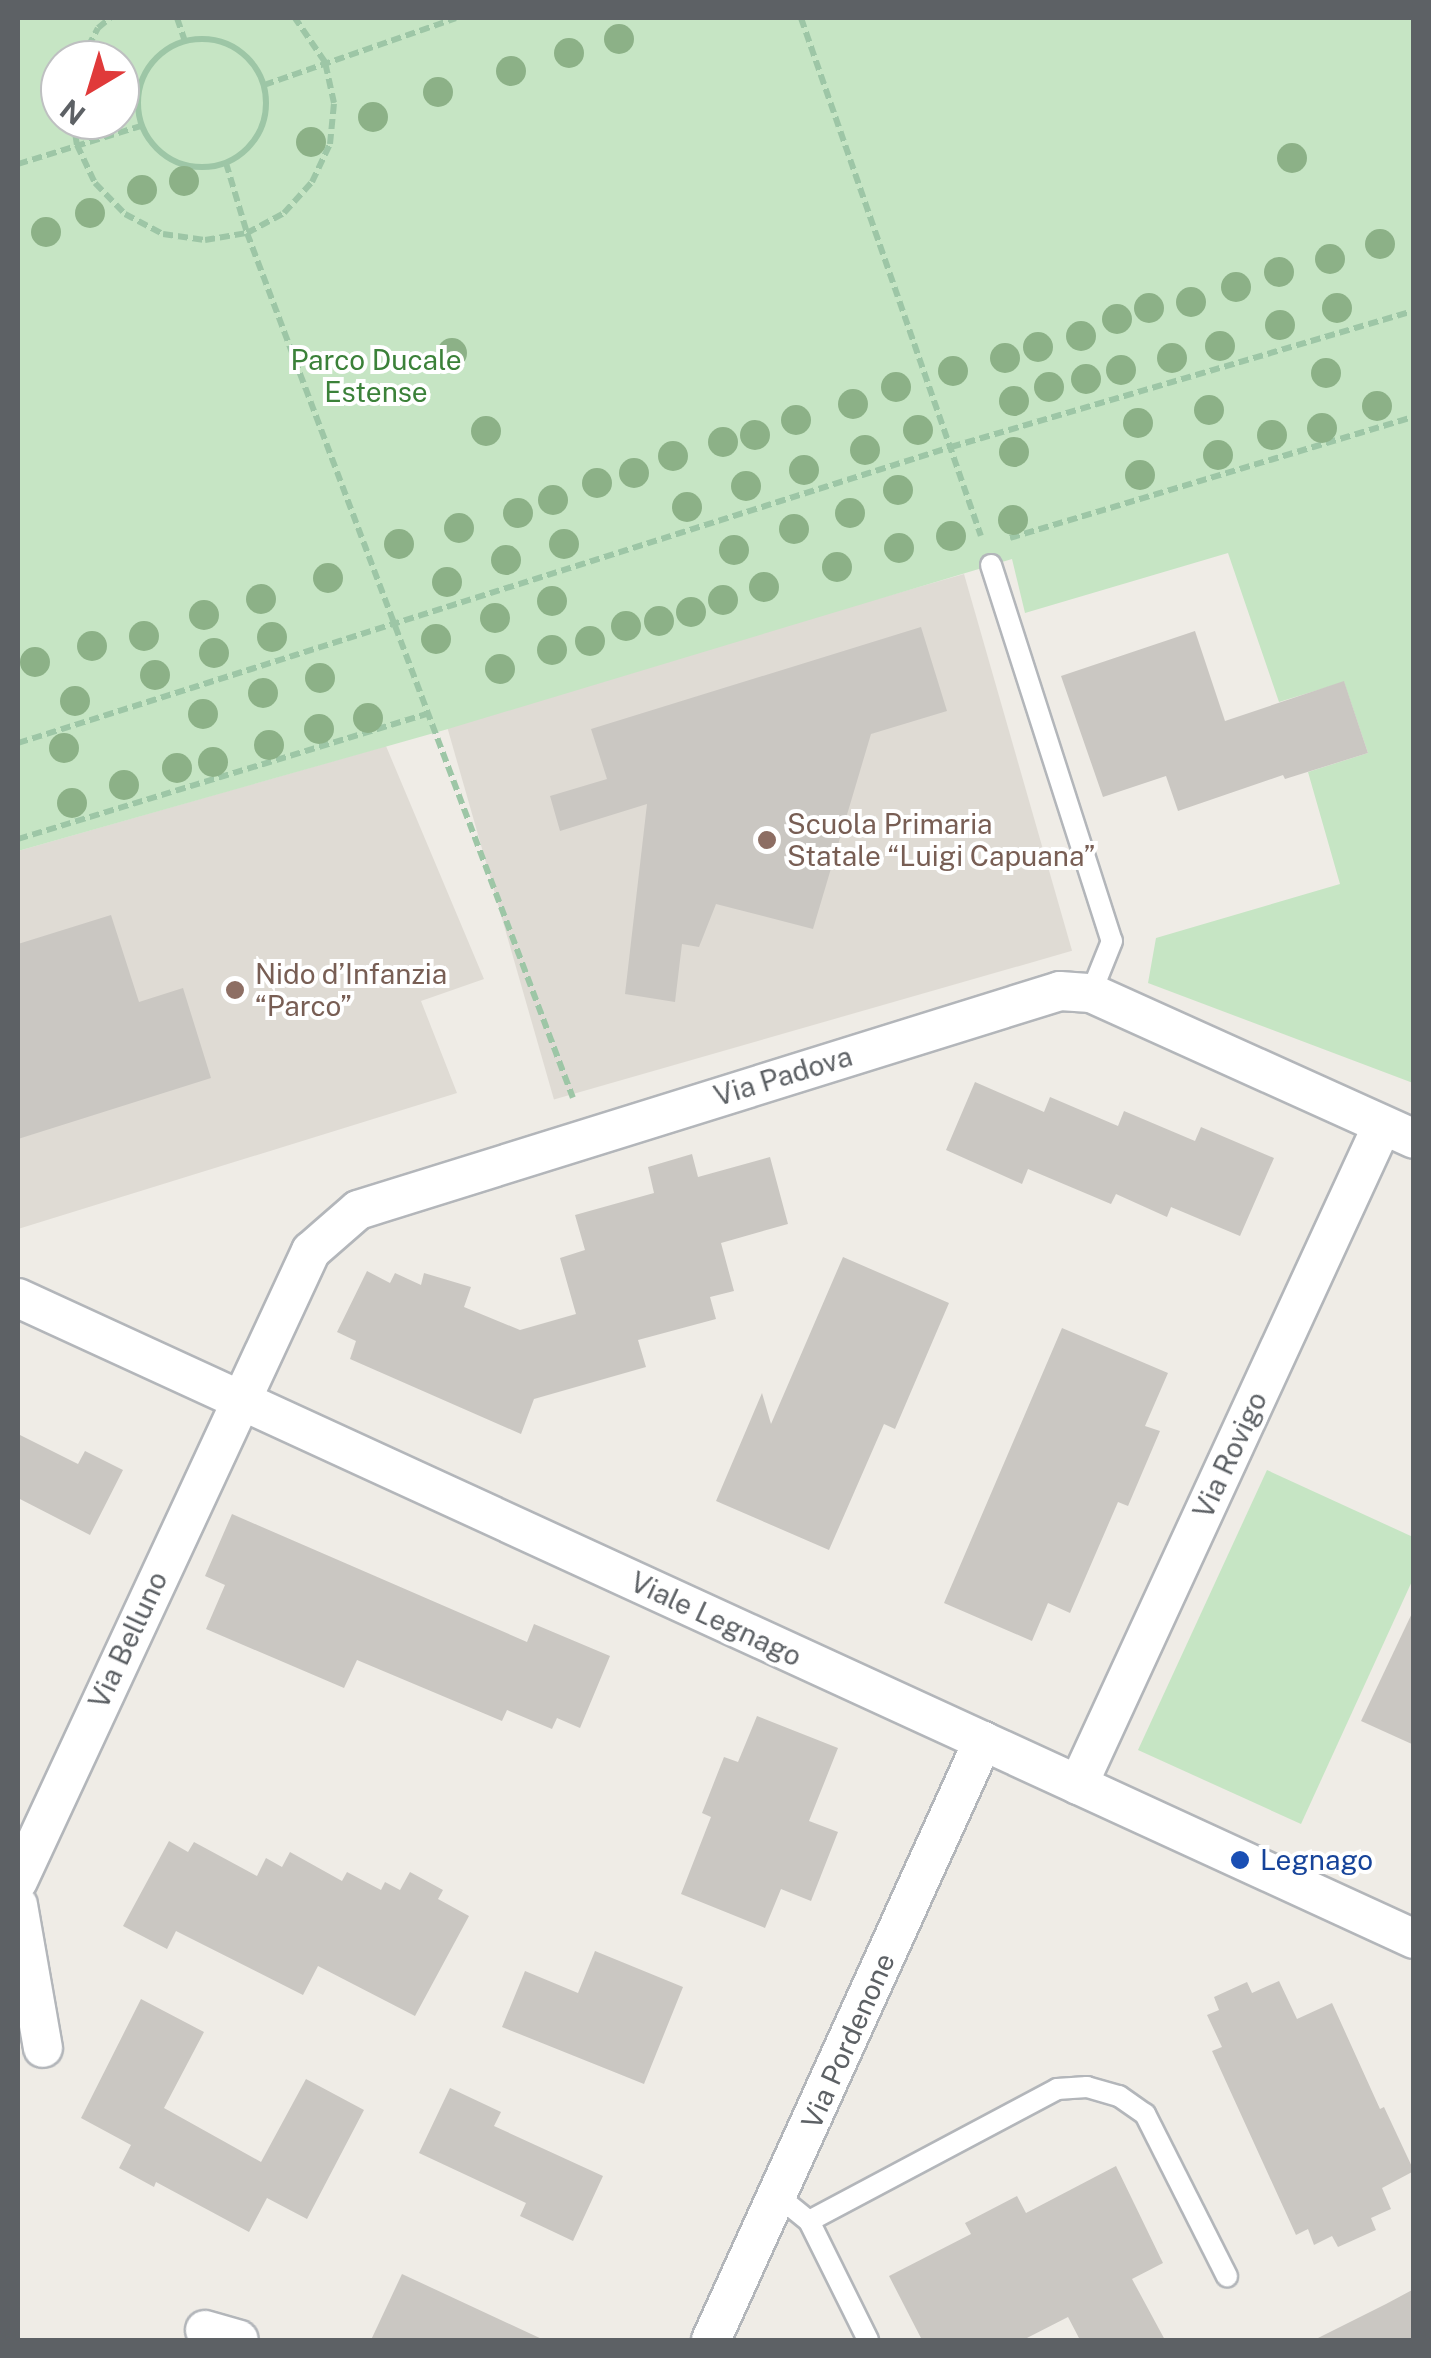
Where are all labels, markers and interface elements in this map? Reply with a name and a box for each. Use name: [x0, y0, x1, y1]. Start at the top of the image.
north arrow: [40, 40, 140, 140]
text: N: [54, 93, 91, 132]
park label: Parco Ducale Estense: [290, 343, 462, 409]
place label: Scuola Primaria Statale “Luigi Capuana”: [787, 807, 1095, 873]
marker: Scuola Primaria Statale “Luigi Capuana”: [756, 829, 778, 851]
place label: Nido d’Infanzia “Parco”: [255, 957, 448, 1023]
marker: Nido d’Infanzia “Parco”: [224, 979, 246, 1001]
street label: Via Padova: [710, 1039, 856, 1113]
street label: Via Rovigo: [1186, 1386, 1274, 1524]
street label: Viale Legnago: [625, 1565, 807, 1673]
street label: Via Belluno: [82, 1566, 174, 1714]
place label: Legnago: [1260, 1843, 1373, 1877]
marker: Legnago: [1229, 1849, 1251, 1871]
street label: Via Pordenone: [794, 1948, 902, 2134]

